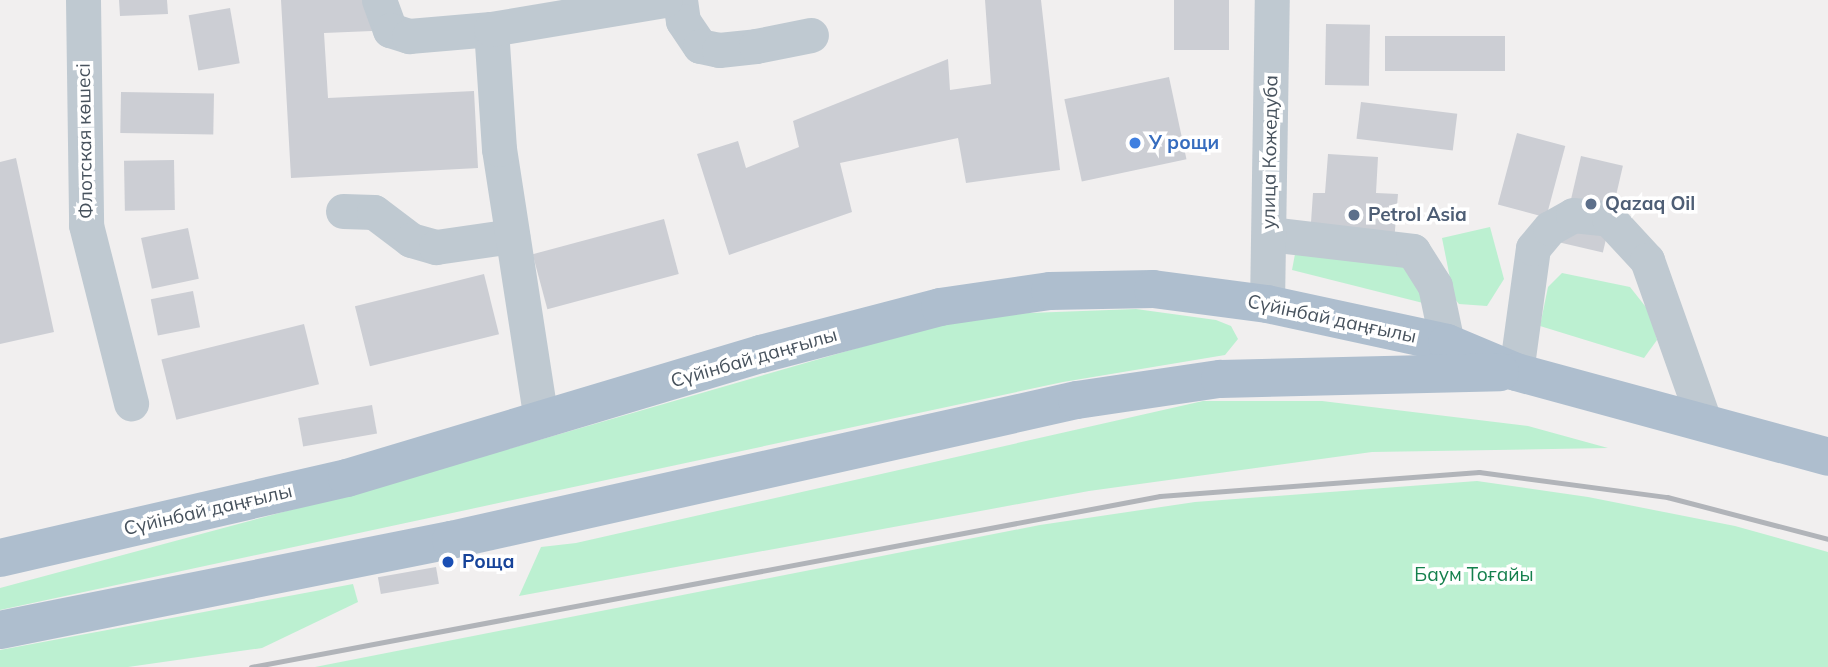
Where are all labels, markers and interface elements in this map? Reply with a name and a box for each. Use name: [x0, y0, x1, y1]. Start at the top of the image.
street label: Флотская көшесі: [72, 63, 98, 219]
street label: улица Кожедуба: [1257, 75, 1283, 229]
place label: У рощи: [1149, 132, 1219, 154]
marker: У рощи: [1127, 135, 1143, 151]
place label: Qazaq Oil: [1605, 193, 1695, 215]
marker: Qazaq Oil: [1583, 196, 1599, 212]
place label: Petrol Asia: [1368, 204, 1467, 226]
marker: Petrol Asia: [1346, 207, 1362, 223]
street label: Сүйінбай даңғылы: [1246, 290, 1418, 348]
street label: Сүйінбай даңғылы: [668, 323, 840, 393]
street label: Сүйінбай даңғылы: [122, 480, 294, 540]
place label: Роща: [462, 551, 515, 573]
marker: Роща: [440, 554, 456, 570]
park label: Баум Тоғайы: [1414, 564, 1534, 586]

